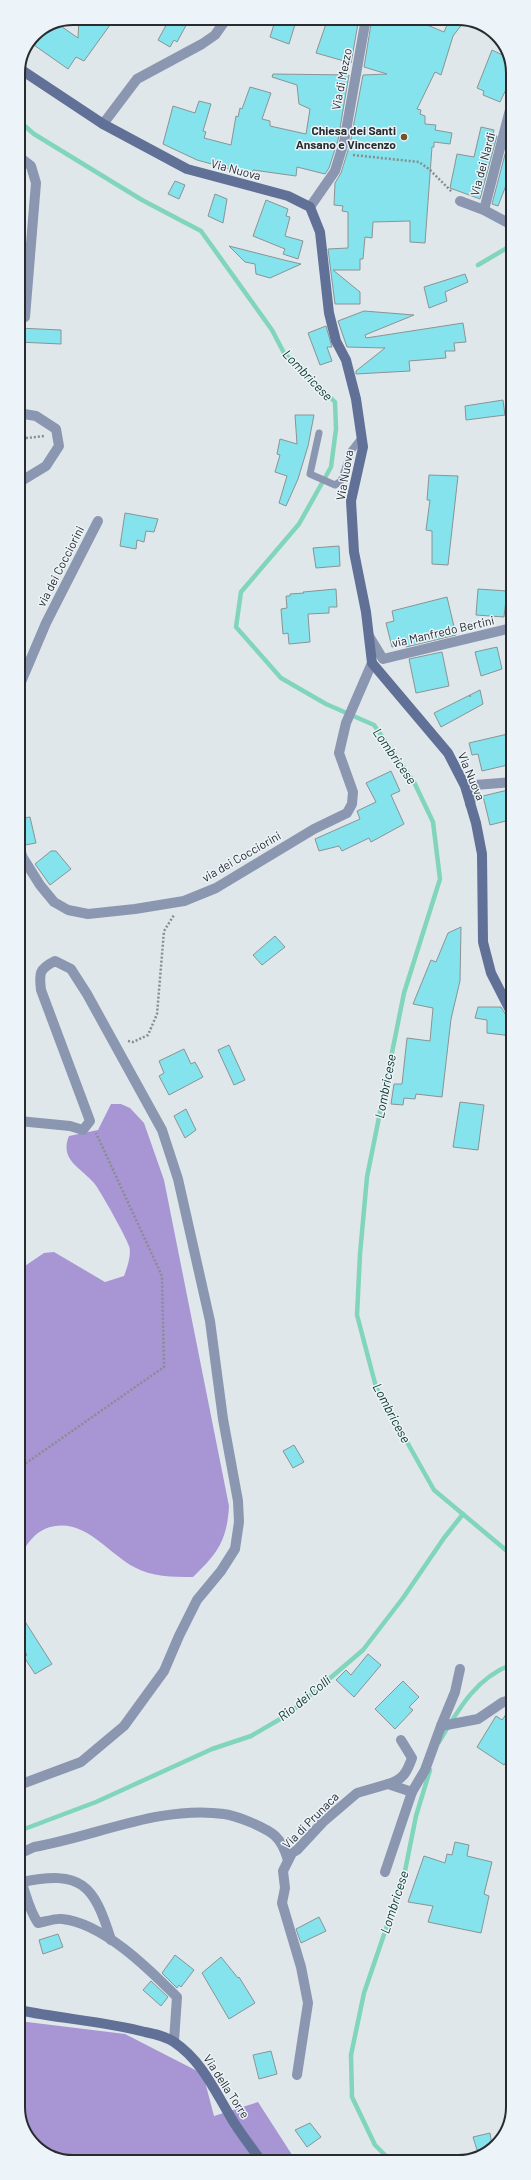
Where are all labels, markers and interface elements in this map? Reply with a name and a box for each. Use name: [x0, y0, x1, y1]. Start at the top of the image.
street label: Via di Mezzo: [328, 47, 354, 111]
place label: Chiesa dei Santi Ansano e Vincenzo: [296, 123, 396, 151]
street label: Via dei Nardi: [467, 131, 497, 197]
marker: Chiesa dei Santi Ansano e Vincenzo: [399, 132, 409, 142]
street label: Via Nuova: [209, 156, 263, 182]
water label: Lombricese: [280, 346, 337, 404]
street label: Via Nuova: [333, 449, 355, 501]
street label: via dei Cocciorini: [34, 523, 86, 609]
street label: via Manfredo Bertini: [391, 612, 495, 650]
water label: Lombricese: [370, 725, 420, 787]
street label: Via Nuova: [456, 750, 488, 802]
street label: via dei Cocciorini: [199, 828, 283, 884]
water label: Lombricese: [371, 1052, 399, 1119]
water label: Lombricese: [370, 1381, 414, 1446]
water label: Rio dei Colli: [274, 1671, 334, 1724]
street label: Via di Prunaca: [279, 1789, 341, 1851]
water label: Lombricese: [376, 1868, 412, 1935]
street label: Via della Torre: [201, 2051, 253, 2121]

